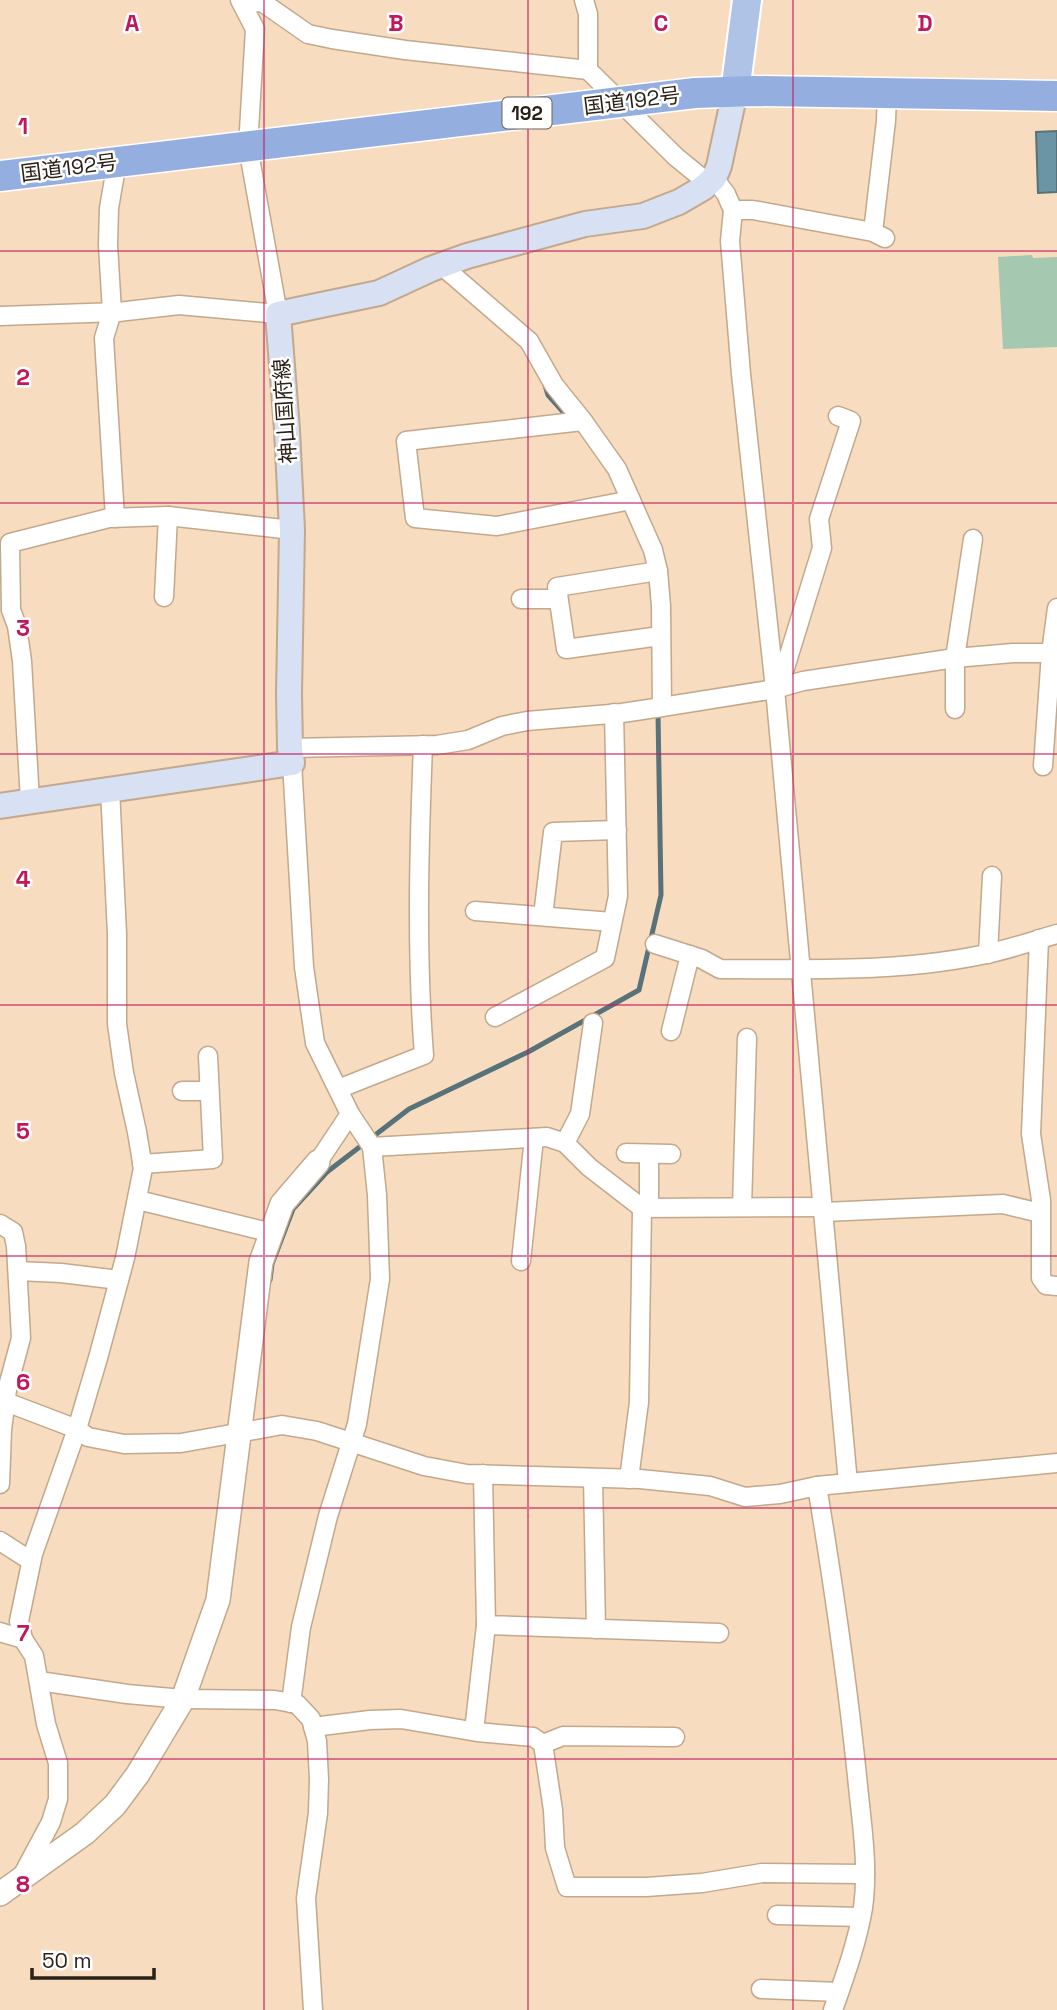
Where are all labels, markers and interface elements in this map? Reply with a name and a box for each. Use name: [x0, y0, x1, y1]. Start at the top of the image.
text: A: [125, 8, 140, 38]
text: B: [388, 8, 404, 38]
text: C: [654, 8, 668, 38]
text: D: [917, 8, 933, 38]
street label: 国道192号: [582, 81, 682, 120]
road number: 192: [503, 97, 552, 128]
text: 1: [18, 111, 28, 141]
street label: 国道192号: [19, 148, 119, 187]
street label: 神山国府線: [267, 358, 302, 464]
text: 2: [16, 362, 30, 392]
text: 3: [16, 613, 30, 643]
text: 4: [16, 864, 31, 894]
text: 5: [16, 1116, 30, 1146]
text: 6: [16, 1367, 30, 1397]
text: 7: [17, 1618, 30, 1648]
text: 8: [16, 1869, 30, 1899]
scale bar: [32, 1937, 154, 1981]
text: 50 m: [42, 1947, 92, 1974]

